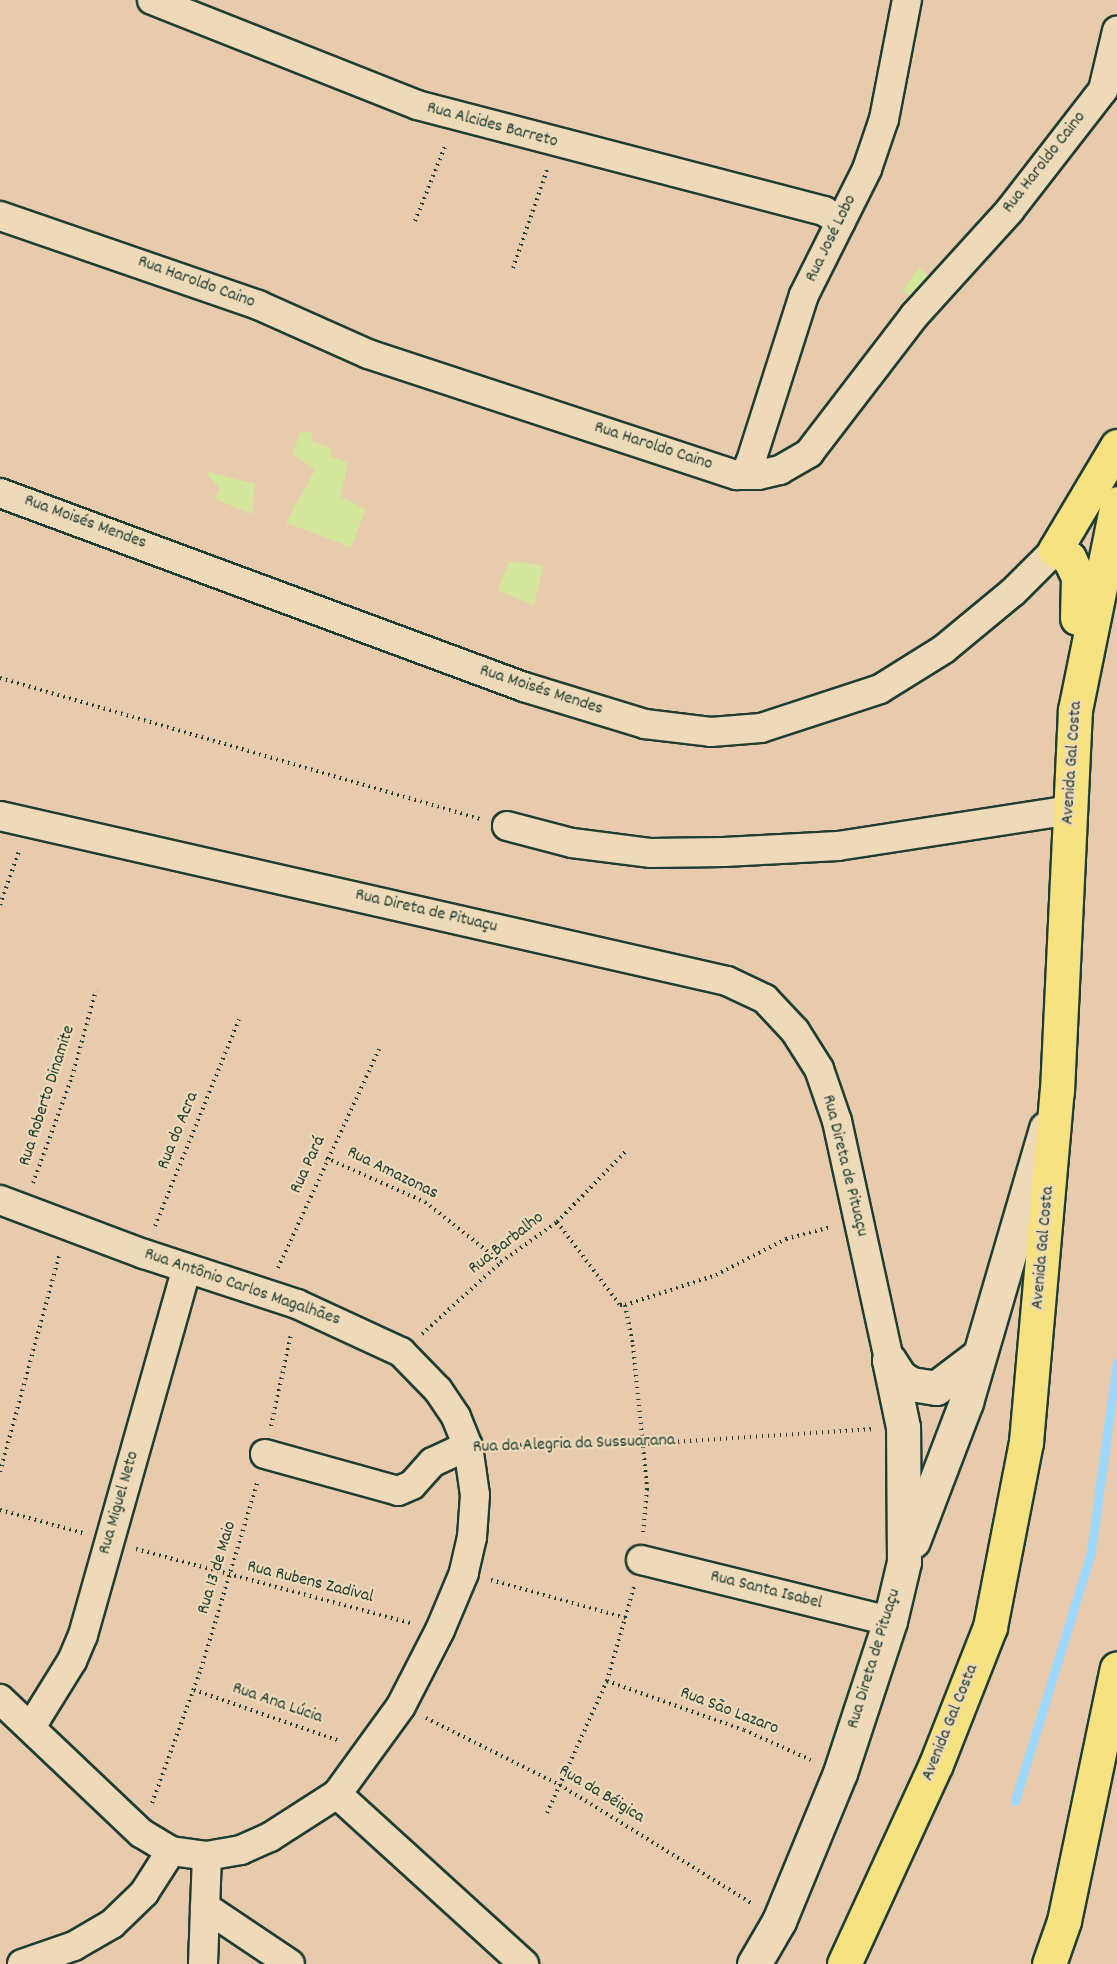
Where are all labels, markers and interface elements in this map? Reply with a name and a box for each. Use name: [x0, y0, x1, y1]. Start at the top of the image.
street label: Rua Alcides Barreto: [424, 98, 560, 154]
street label: Rua Haroldo Caino: [999, 108, 1091, 218]
street label: Rua José Lobo: [802, 192, 862, 286]
street label: Rua Haroldo Caino: [134, 252, 258, 314]
street label: Rua Haroldo Caino: [591, 418, 715, 476]
street label: Rua Moisés Mendes: [21, 491, 149, 555]
street label: Rua Moisés Mendes: [476, 661, 606, 721]
street label: Avenida Gal Costa: [1058, 701, 1088, 825]
street label: Rua Direta de Pituaçu: [353, 885, 499, 939]
street label: Rua Roberto Dinamite: [15, 1023, 81, 1169]
street label: Rua do Acra: [154, 1089, 204, 1173]
street label: Rua Direta de Pituaçu: [816, 1093, 872, 1239]
street label: Rua Pará: [286, 1133, 332, 1197]
street label: Rua Amazonas: [343, 1143, 441, 1205]
street label: Avenida Gal Costa: [1028, 1186, 1060, 1310]
street label: Rua Barbalho: [465, 1208, 549, 1280]
street label: Rua Antônio Carlos Magalhães: [141, 1244, 343, 1332]
street label: Rua da Alegria da Sussuarana: [472, 1431, 676, 1459]
street label: Rua Miguel Neto: [95, 1449, 145, 1557]
street label: Rua 13 de Maio: [194, 1519, 242, 1617]
street label: Rua Rubens Zadival: [244, 1557, 376, 1609]
street label: Rua Santa Isabel: [708, 1567, 824, 1615]
street label: Rua Direta de Pituaçu: [843, 1586, 907, 1732]
street label: Avenida Gal Costa: [918, 1662, 984, 1784]
street label: Rua Ana Lúcia: [229, 1679, 325, 1729]
street label: Rua São Lazaro: [677, 1683, 781, 1741]
street label: Rua da Béigica: [554, 1761, 648, 1829]

